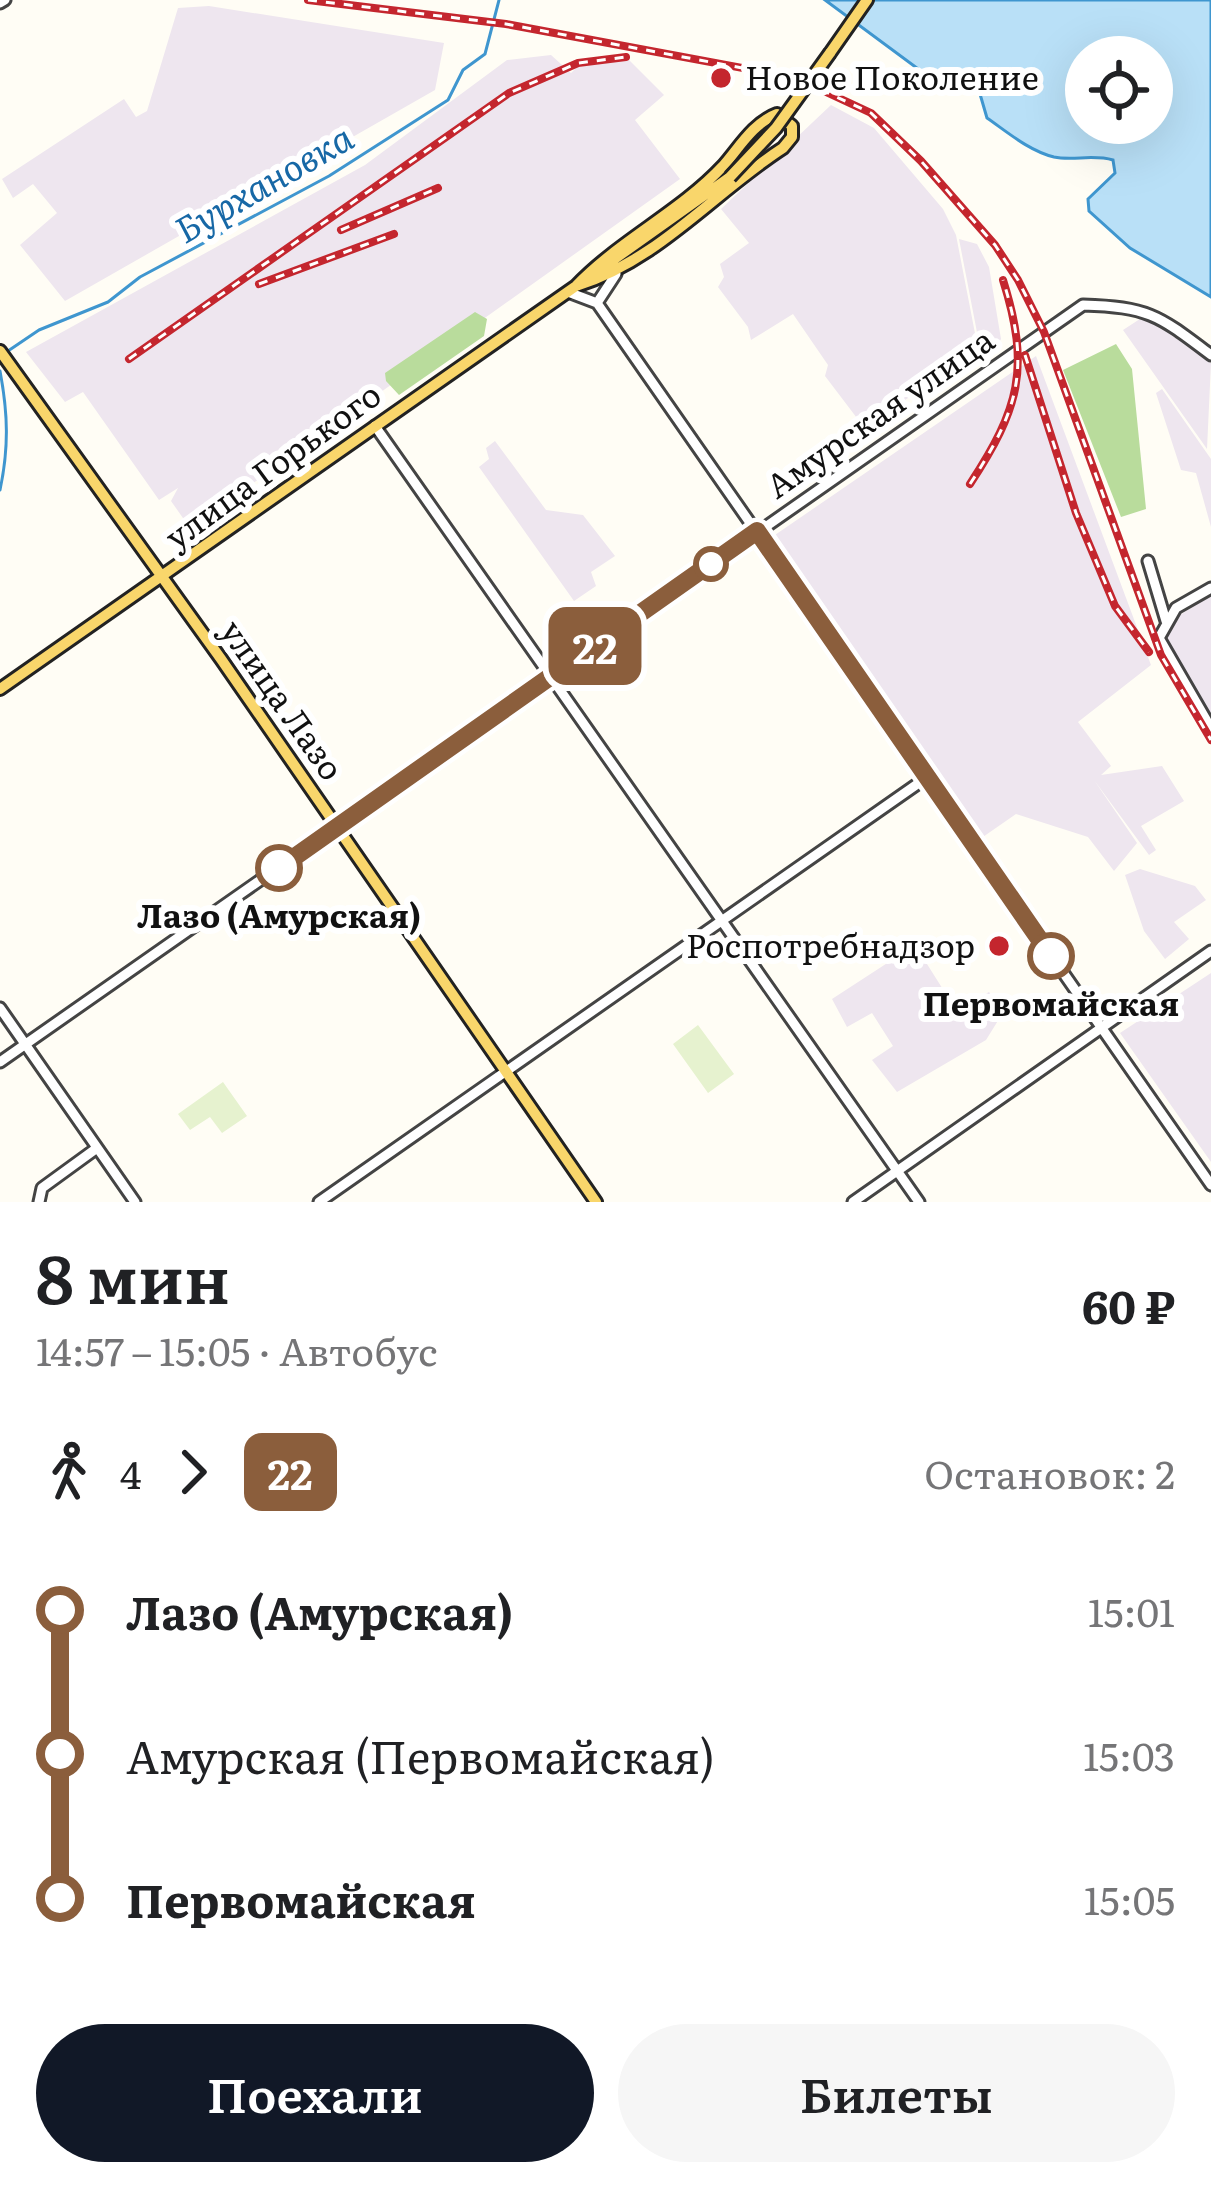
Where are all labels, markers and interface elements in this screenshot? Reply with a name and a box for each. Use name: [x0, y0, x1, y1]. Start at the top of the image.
map controls: [1065, 36, 1173, 144]
button: locate: [1065, 36, 1173, 144]
place label: Новое Поколение: [745, 51, 1039, 100]
marker: Новое Поколение: [708, 65, 734, 91]
water label: Бурхановка: [164, 109, 362, 254]
street label: Амурская улица: [754, 314, 1003, 508]
street label: улица Горького: [153, 369, 390, 559]
unlabelled marker: [695, 548, 727, 580]
line badge: 22: [541, 607, 649, 685]
street label: улица Лазо: [211, 608, 358, 789]
text: 22: [572, 615, 618, 677]
marker: Лазо (Амурская): [257, 846, 301, 890]
place label: Лазо (Амурская): [137, 889, 421, 938]
place label: Роспотребнадзор: [686, 919, 975, 968]
marker: Роспотребнадзор: [986, 933, 1012, 959]
marker: Первомайская: [1029, 934, 1073, 978]
place label: Первомайская: [923, 977, 1179, 1026]
text: 8 мин: [36, 1226, 230, 1324]
text: 60 ₽: [1082, 1271, 1175, 1338]
text: 14:57 – 15:05 · Автобус: [36, 1320, 438, 1378]
icon: walk: [36, 1439, 102, 1505]
icon: forward: [160, 1439, 226, 1505]
text: 22: [268, 1441, 313, 1503]
text: 4: [120, 1443, 142, 1501]
text: Остановок: 2: [924, 1443, 1175, 1501]
text: Лазо (Амурская): [126, 1577, 513, 1644]
text: 15:01: [1088, 1581, 1175, 1639]
text: Амурская (Первомайская): [126, 1721, 715, 1788]
text: 15:03: [1083, 1725, 1175, 1783]
text: Первомайская: [126, 1865, 476, 1932]
text: 15:05: [1084, 1869, 1175, 1927]
button: Поехали: [36, 2024, 594, 2162]
button: Билеты: [618, 2024, 1175, 2162]

